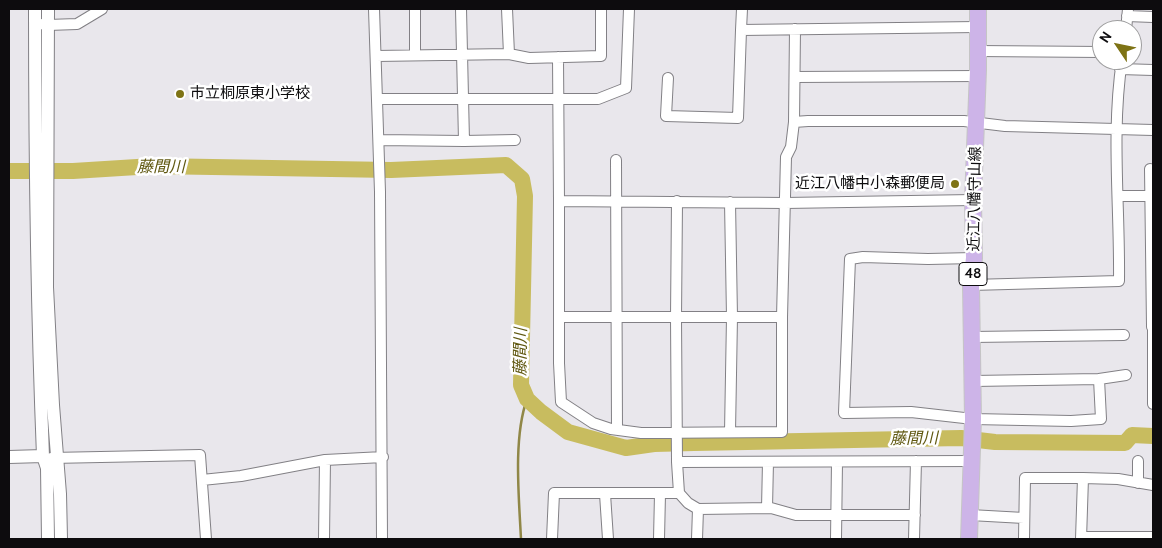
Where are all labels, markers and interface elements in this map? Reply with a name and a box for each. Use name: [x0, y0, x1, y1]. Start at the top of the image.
north arrow: [1092, 20, 1142, 70]
text: N: [1095, 28, 1116, 46]
place label: 市立桐原東小学校: [190, 85, 310, 103]
marker: 市立桐原東小学校: [174, 88, 186, 100]
street label: 近江八幡守山線: [965, 146, 985, 252]
water label: 藤間川: [137, 157, 185, 177]
place label: 近江八幡中小森郵便局: [795, 175, 945, 193]
marker: 近江八幡中小森郵便局: [949, 178, 961, 190]
road number: 48: [959, 262, 987, 286]
water label: 藤間川: [511, 328, 531, 376]
water label: 藤間川: [890, 429, 938, 449]

